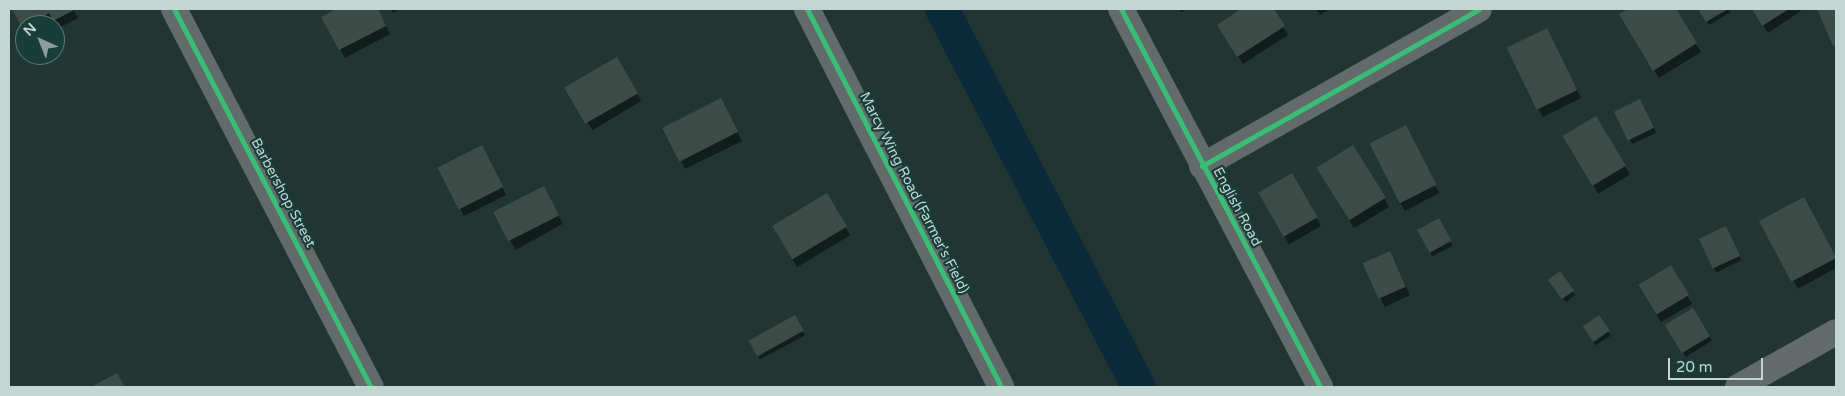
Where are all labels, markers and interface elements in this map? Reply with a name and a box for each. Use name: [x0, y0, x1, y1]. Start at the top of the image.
north arrow: [15, 15, 65, 65]
text: N: [20, 20, 40, 40]
street label: Marcy Wing Road (Farmer's Field): [856, 89, 972, 297]
street label: Barbershop Street: [247, 136, 319, 250]
street label: English Road: [1209, 165, 1265, 249]
scale bar: [1670, 348, 1765, 380]
text: 20 m: [1676, 358, 1713, 376]

